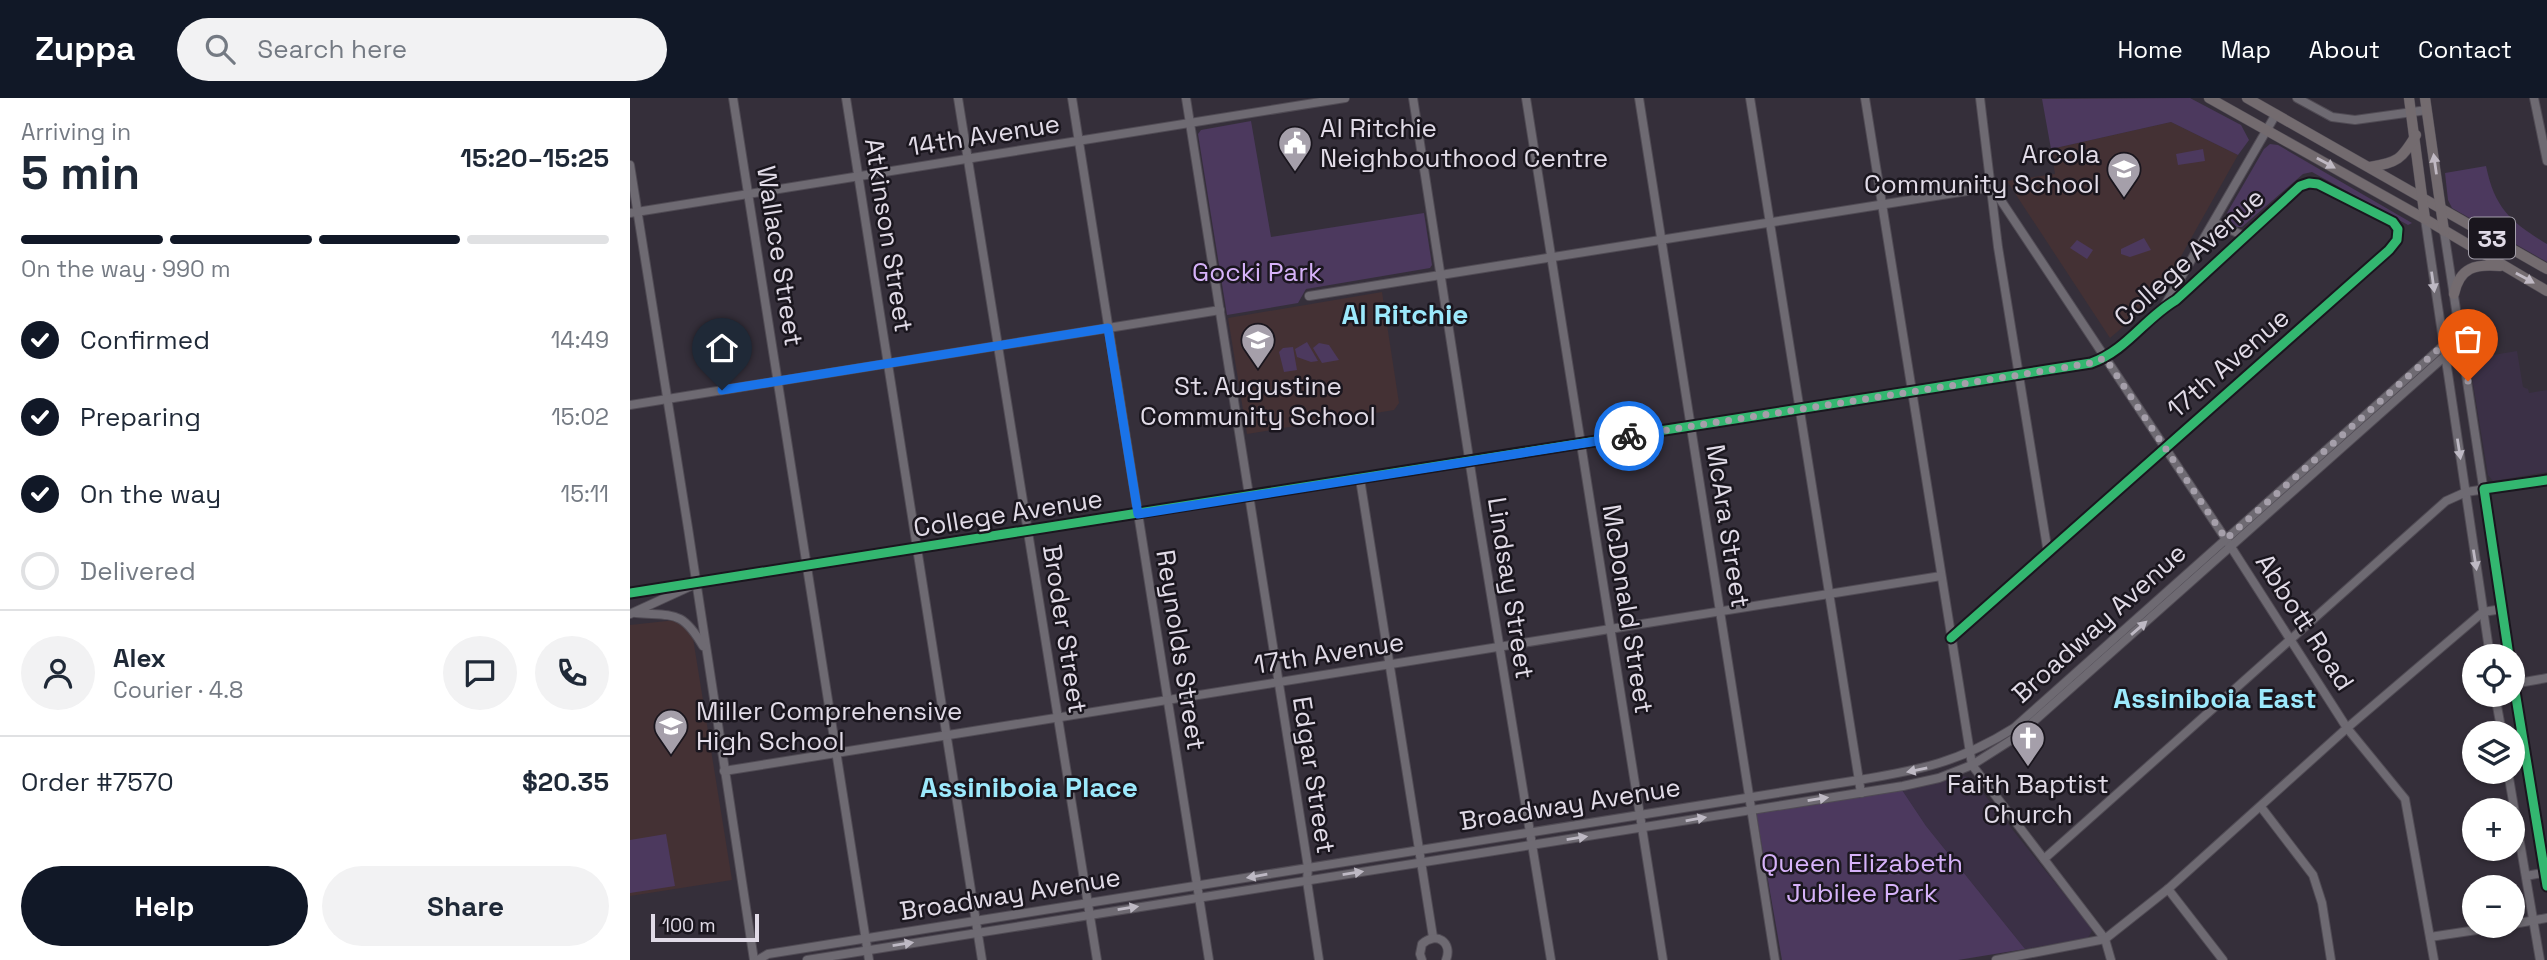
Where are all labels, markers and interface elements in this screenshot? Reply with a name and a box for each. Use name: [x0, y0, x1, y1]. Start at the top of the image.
search box: [177, 18, 667, 81]
text: Zuppa: [35, 28, 135, 70]
icon: search: [201, 30, 239, 68]
text: Search here: [257, 32, 407, 66]
text: Home: [2117, 34, 2183, 65]
text: Map: [2221, 34, 2271, 65]
text: About: [2309, 34, 2380, 65]
text: Contact: [2418, 34, 2512, 65]
street label: 14th Avenue: [906, 106, 1062, 164]
place label: Al Ritchie Neighbouthood Centre: [1320, 111, 1608, 175]
text: Arriving in: [21, 117, 131, 147]
public building icon: Al Ritchie Neighbouthood Centre: [1276, 124, 1314, 173]
street label: Atkinson Street: [857, 136, 921, 334]
place label: Arcola Community School: [1864, 137, 2100, 201]
text: 15:20–15:25: [460, 141, 609, 175]
text: 5 min: [21, 144, 140, 202]
school or university icon: Arcola Community School: [2105, 150, 2143, 199]
one-way arrow: [2429, 153, 2440, 175]
one-way arrow: [2317, 157, 2336, 169]
street label: Wallace Street: [749, 164, 811, 348]
street label: College Avenue: [2107, 180, 2271, 334]
road number: 33: [2469, 218, 2515, 258]
text: On the way · 990 m: [21, 254, 231, 284]
park label: Gocki Park: [1192, 255, 1322, 289]
one-way arrow: [2428, 271, 2439, 293]
one-way arrow: [2515, 272, 2535, 284]
district label: Al Ritchie: [1342, 296, 1468, 332]
street label: 17th Avenue: [2160, 300, 2296, 426]
pin: [2438, 309, 2498, 381]
pin: [692, 318, 752, 390]
icon: bag: [2449, 320, 2487, 358]
icon: check: [21, 321, 59, 359]
school or university icon: St. Augustine Community School: [1239, 321, 1277, 370]
text: Confirmed: [80, 323, 210, 357]
text: 14:49: [551, 325, 609, 355]
icon: home: [703, 329, 741, 367]
place label: St. Augustine Community School: [1140, 369, 1376, 433]
icon: check: [21, 398, 59, 436]
text: Preparing: [80, 400, 201, 434]
courier: [1594, 401, 1664, 471]
text: 15:02: [551, 402, 609, 432]
icon: bike: [1610, 417, 1648, 455]
one-way arrow: [2454, 438, 2465, 460]
street label: McAra Street: [1698, 442, 1758, 610]
icon: check: [21, 475, 59, 513]
text: On the way: [80, 477, 221, 511]
text: 15:11: [561, 479, 609, 509]
street label: College Avenue: [911, 481, 1105, 545]
street label: Lindsay Street: [1480, 495, 1542, 681]
street label: McDonald Street: [1595, 502, 1661, 716]
street label: Broadway Avenue: [2005, 536, 2193, 710]
street label: Broder Street: [1035, 542, 1095, 716]
street label: Reynolds Street: [1148, 547, 1214, 753]
street label: Abbott Road: [2248, 547, 2362, 697]
one-way arrow: [2470, 549, 2481, 571]
text: Delivered: [80, 554, 196, 588]
one-way arrow: [2130, 620, 2148, 636]
street label: 17th Avenue: [1251, 624, 1407, 682]
button: person: [21, 636, 95, 710]
button: chat: [443, 636, 517, 710]
button: phone: [535, 636, 609, 710]
text: Alex: [113, 641, 166, 675]
map controls: [2462, 644, 2525, 938]
button: locate: [2462, 644, 2525, 707]
text: Courier · 4.8: [113, 675, 243, 705]
district label: Assiniboia East: [2113, 680, 2317, 716]
place label: Miller Comprehensive High School: [696, 694, 962, 758]
street label: Edgar Street: [1285, 694, 1343, 856]
school or university icon: Miller Comprehensive High School: [652, 707, 690, 756]
church icon: Faith Baptist Church: [2009, 719, 2047, 768]
button: layers: [2462, 721, 2525, 784]
text: Order #7570: [21, 765, 174, 799]
text: $20.35: [522, 765, 609, 799]
one-way arrow: [1906, 765, 1928, 776]
place label: Faith Baptist Church: [1947, 767, 2109, 831]
district label: Assiniboia Place: [920, 769, 1138, 805]
street label: Broadway Avenue: [1457, 770, 1683, 838]
one-way arrow: [1807, 793, 1829, 804]
button: +: [2462, 798, 2525, 861]
one-way arrow: [1685, 813, 1707, 824]
one-way arrow: [1567, 833, 1589, 844]
park label: Queen Elizabeth Jubilee Park: [1761, 846, 1963, 910]
street label: Broadway Avenue: [897, 860, 1123, 928]
button: Help: [21, 866, 308, 946]
button: Share: [322, 866, 609, 946]
one-way arrow: [1342, 868, 1364, 879]
one-way arrow: [1246, 871, 1268, 882]
button: −: [2462, 875, 2525, 938]
one-way arrow: [1117, 902, 1139, 913]
scale bar: [651, 911, 760, 943]
text: 100 m: [662, 913, 716, 938]
one-way arrow: [892, 938, 914, 949]

